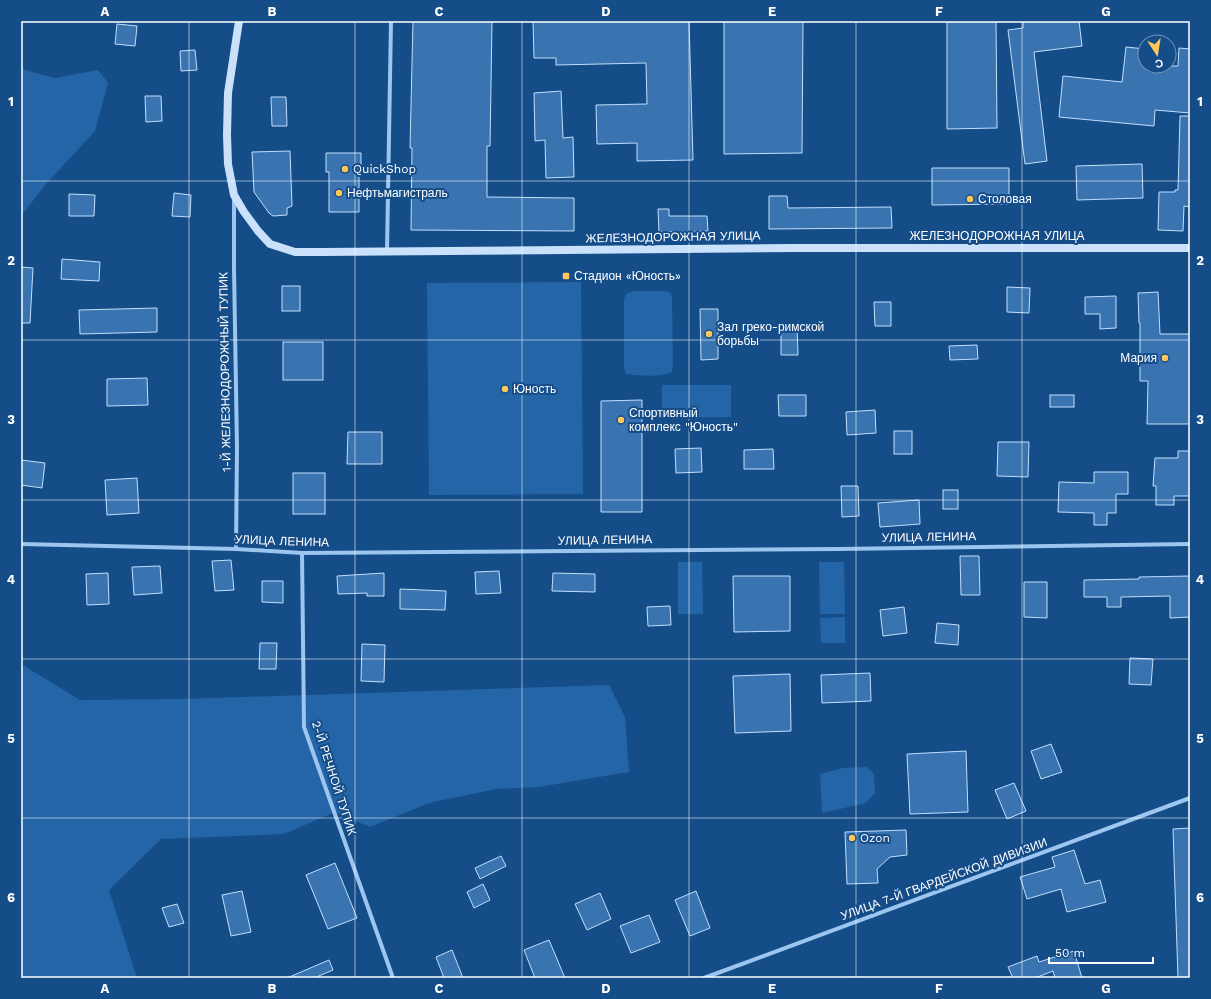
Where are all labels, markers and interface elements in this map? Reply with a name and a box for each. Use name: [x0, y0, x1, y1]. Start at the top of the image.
text: A: [101, 4, 110, 19]
text: B: [268, 4, 277, 19]
text: C: [435, 4, 444, 19]
text: D: [601, 4, 611, 19]
text: E: [768, 4, 776, 19]
text: F: [935, 4, 943, 19]
text: G: [1101, 4, 1111, 19]
north arrow: [1137, 34, 1177, 74]
text: С: [1154, 56, 1164, 70]
text: 1: [8, 94, 14, 109]
text: 1: [1197, 94, 1203, 109]
place label: QuickShop: [353, 162, 416, 176]
marker: QuickShop: [340, 164, 350, 174]
place label: Нефтьмагистраль: [347, 186, 448, 200]
marker: Нефтьмагистраль: [334, 188, 344, 198]
place label: Столовая: [978, 192, 1032, 206]
marker: Столовая: [965, 194, 975, 204]
street label: ЖЕЛЕЗНОДОРОЖНАЯ УЛИЦА: [585, 228, 761, 246]
street label: ЖЕЛЕЗНОДОРОЖНАЯ УЛИЦА: [909, 229, 1085, 243]
text: 2: [7, 253, 15, 268]
text: 2: [1196, 253, 1204, 268]
place label: Стадион «Юность»: [574, 269, 681, 283]
marker: Стадион «Юность»: [561, 271, 571, 281]
street label: 1-Й ЖЕЛЕЗНОДОРОЖНЫЙ ТУПИК: [215, 272, 234, 472]
place label: Зал греко-римской борьбы: [717, 320, 824, 348]
marker: Зал греко-римской борьбы: [704, 329, 714, 339]
place label: Мария: [1120, 351, 1157, 365]
marker: Мария: [1160, 353, 1170, 363]
place label: Юность: [513, 382, 556, 396]
marker: Юность: [500, 384, 510, 394]
place label: Спортивный комплекс "Юность": [629, 406, 738, 434]
text: 3: [7, 412, 15, 427]
text: 3: [1196, 412, 1204, 427]
marker: Спортивный комплекс "Юность": [616, 415, 626, 425]
street label: УЛИЦА ЛЕНИНА: [882, 529, 976, 545]
street label: УЛИЦА ЛЕНИНА: [235, 532, 329, 550]
street label: УЛИЦА ЛЕНИНА: [558, 532, 652, 548]
text: 4: [7, 572, 16, 587]
text: 4: [1196, 572, 1205, 587]
street label: 2-Й РЕЧНОЙ ТУПИК: [309, 719, 360, 837]
text: 5: [7, 731, 15, 746]
text: 5: [1196, 731, 1204, 746]
place label: Ozon: [860, 831, 890, 845]
marker: Ozon: [847, 833, 857, 843]
street label: УЛИЦА 7-Й ГВАРДЕЙСКОЙ ДИВИЗИИ: [839, 834, 1049, 923]
text: 6: [7, 890, 15, 905]
text: 6: [1196, 890, 1204, 905]
scale bar: [1049, 939, 1153, 965]
text: 50 m: [1055, 946, 1085, 960]
text: A: [101, 981, 110, 996]
text: B: [268, 981, 277, 996]
text: C: [435, 981, 444, 996]
text: D: [601, 981, 611, 996]
text: E: [768, 981, 776, 996]
text: F: [935, 981, 943, 996]
text: G: [1101, 981, 1111, 996]

